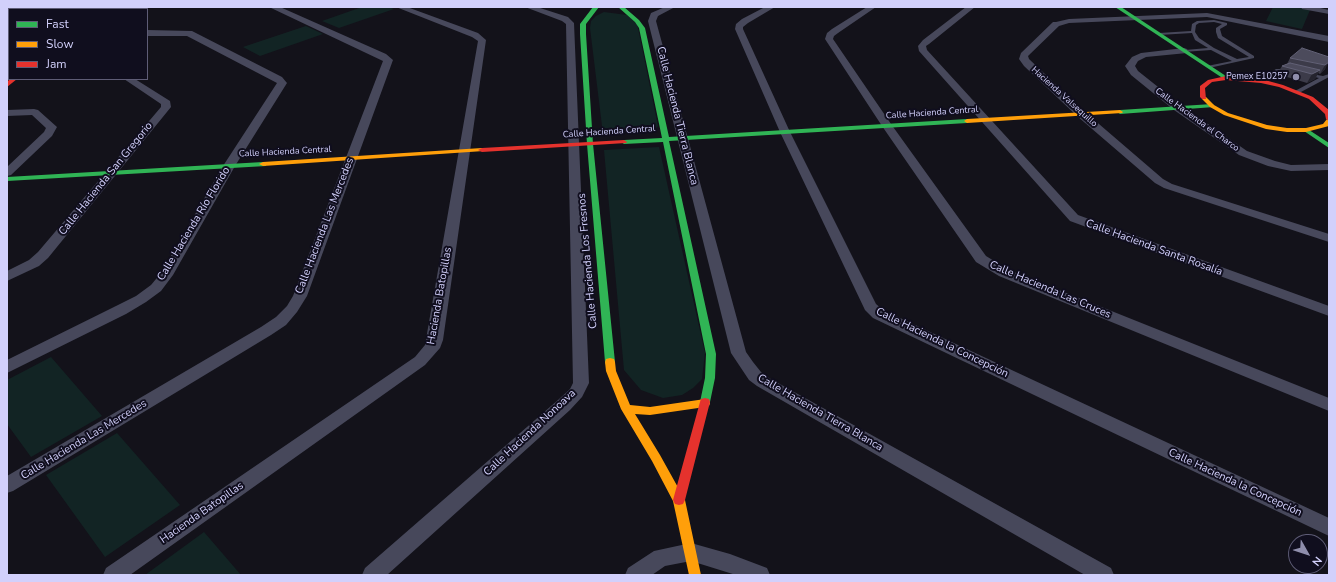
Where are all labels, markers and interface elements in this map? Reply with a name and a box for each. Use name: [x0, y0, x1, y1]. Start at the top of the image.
legend: [8, 8, 148, 80]
text: Fast: [46, 16, 69, 32]
text: Slow: [46, 36, 74, 52]
street label: Calle Hacienda Tierra Blanca: [653, 45, 701, 187]
text: Jam: [46, 56, 67, 72]
street label: Hacienda Valsequillo: [1029, 65, 1099, 129]
place label: Pemex E10257: [1226, 72, 1288, 82]
marker: Pemex E10257: [1291, 72, 1301, 82]
street label: Calle Hacienda el Charco: [1153, 86, 1241, 154]
street label: Calle Hacienda Central: [885, 104, 979, 122]
street label: Calle Hacienda San Gregorio: [56, 120, 156, 238]
street label: Calle Hacienda Central: [562, 123, 656, 141]
street label: Calle Hacienda Central: [238, 144, 332, 160]
street label: Calle Hacienda Las Mercedes: [293, 156, 357, 296]
street label: Calle Hacienda Río Florido: [155, 165, 233, 283]
street label: Calle Hacienda Los Fresnos: [576, 193, 600, 329]
street label: Calle Hacienda Santa Rosalía: [1084, 217, 1224, 279]
street label: Hacienda Batopillas: [425, 246, 455, 346]
street label: Calle Hacienda Las Cruces: [987, 258, 1113, 322]
street label: Calle Hacienda la Concepción: [874, 305, 1010, 381]
street label: Calle Hacienda Tierra Blanca: [755, 372, 885, 454]
street label: Calle Hacienda Nonoava: [481, 387, 579, 479]
street label: Calle Hacienda Las Mercedes: [19, 397, 149, 483]
street label: Calle Hacienda la Concepción: [1166, 446, 1304, 520]
street label: Hacienda Batopillas: [158, 479, 246, 547]
north arrow: [1288, 534, 1328, 574]
text: N: [1309, 553, 1325, 569]

